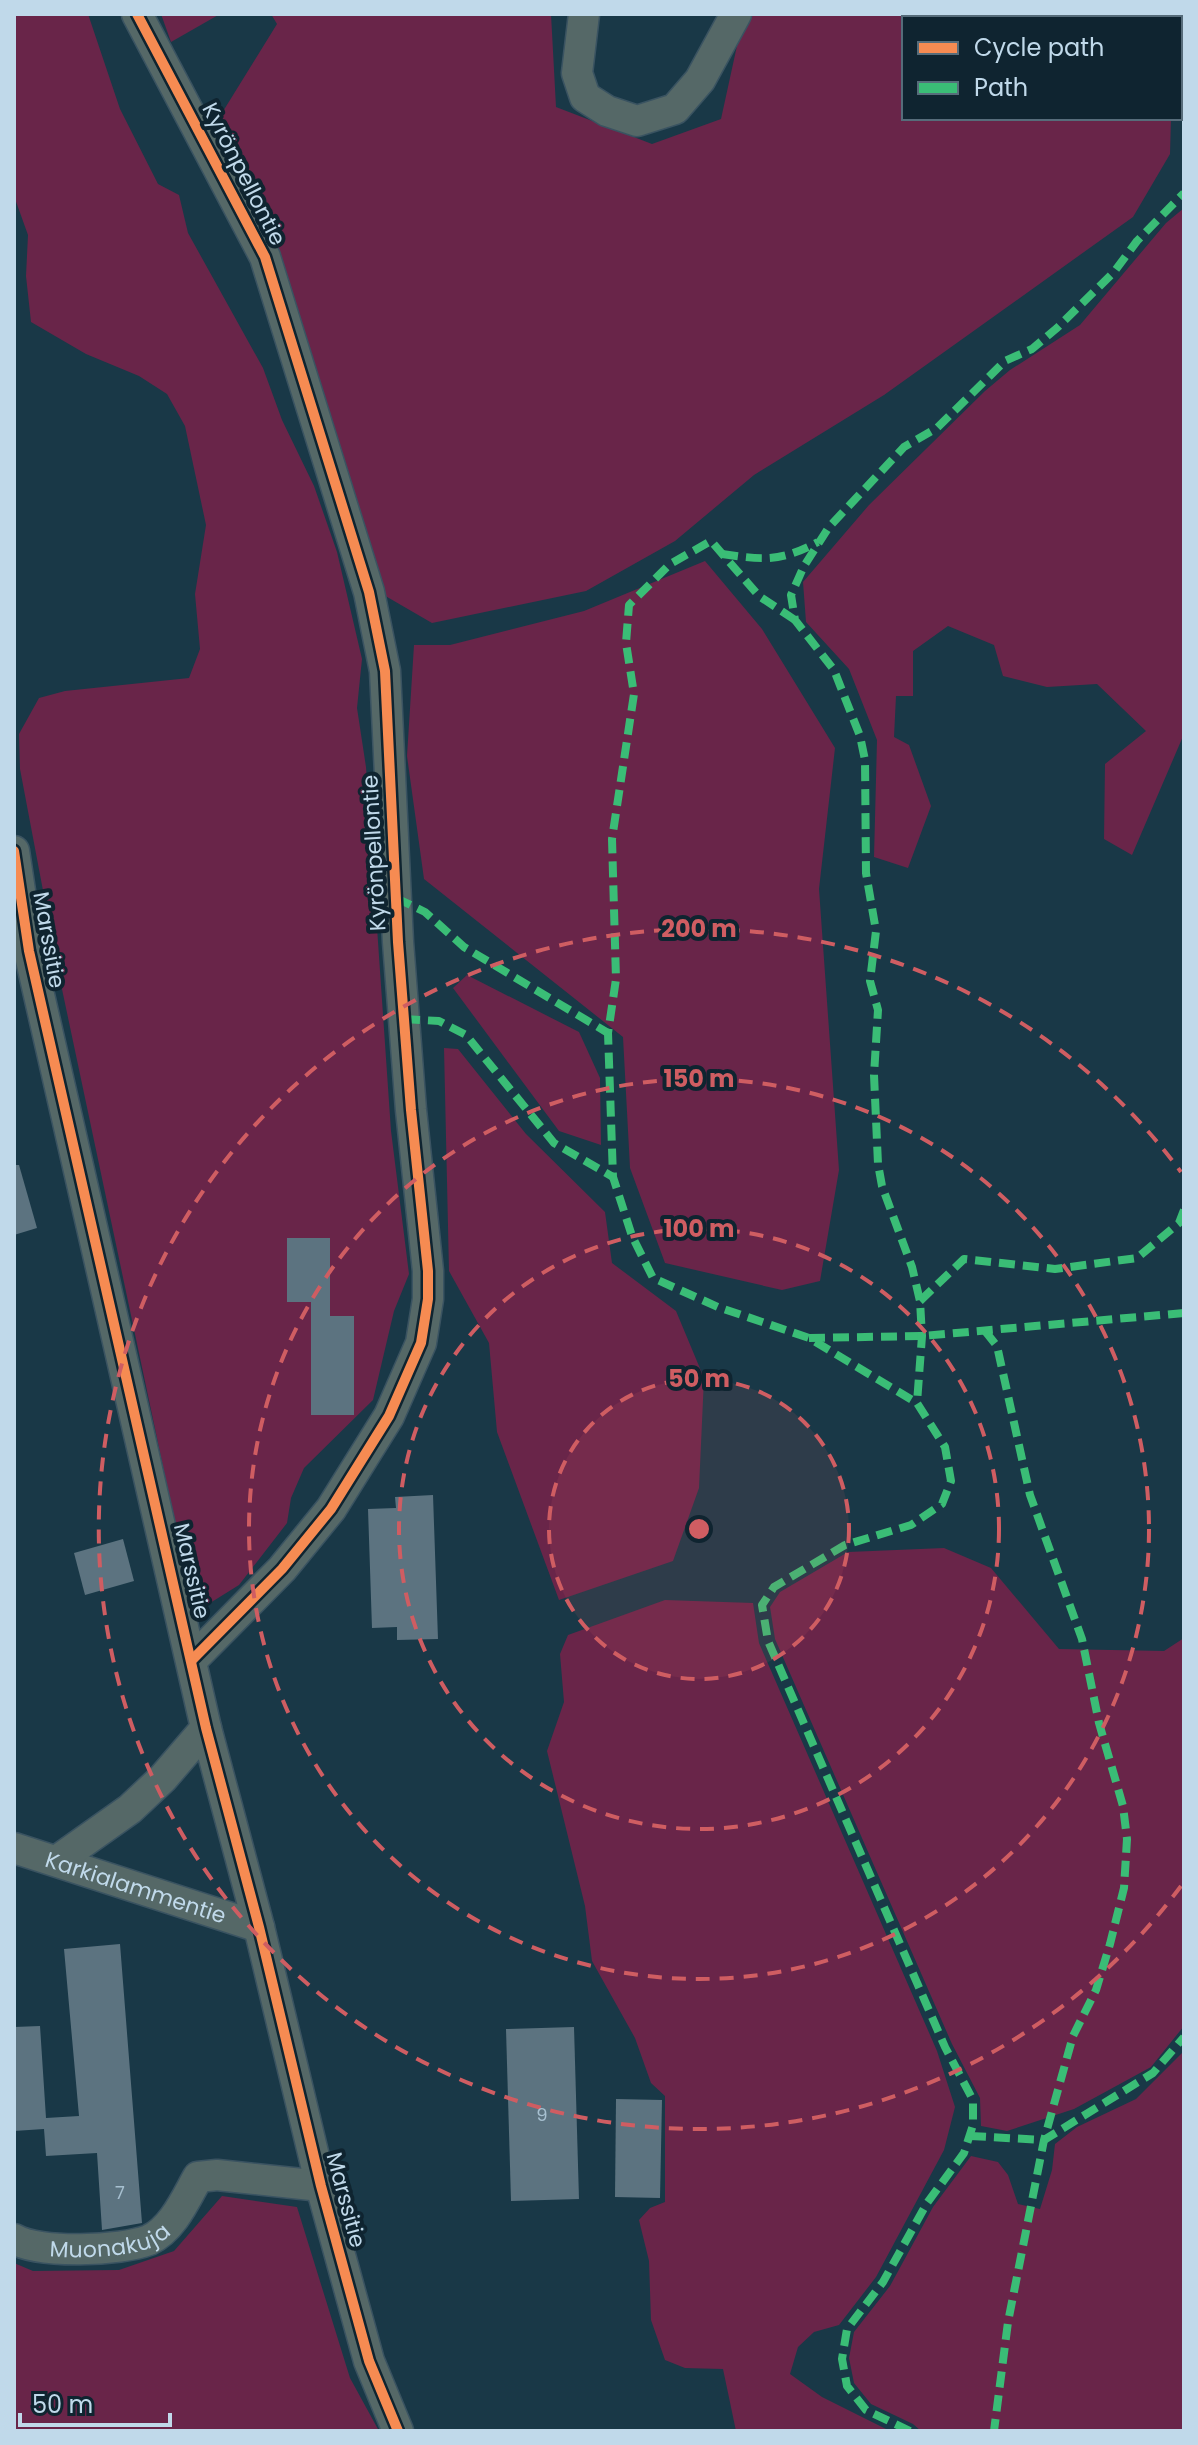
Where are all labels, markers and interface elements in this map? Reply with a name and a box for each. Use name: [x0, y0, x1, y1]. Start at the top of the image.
legend: [902, 16, 1182, 120]
text: Cycle path: [974, 31, 1104, 64]
text: Path: [974, 71, 1028, 104]
street label: Kyrönpellontie: [195, 97, 293, 251]
street label: Kyrönpellontie: [354, 774, 394, 932]
street label: Marssitie: [25, 889, 73, 991]
text: 200 m: [661, 912, 737, 945]
text: 150 m: [664, 1062, 734, 1095]
text: 100 m: [664, 1212, 734, 1245]
text: 50 m: [668, 1362, 730, 1395]
centre of rings: [685, 1515, 713, 1543]
street label: Marssitie: [166, 1520, 218, 1622]
street label: Karkialammentie: [41, 1844, 230, 1931]
house number: 9: [536, 2102, 548, 2127]
street label: Marssitie: [318, 2149, 374, 2251]
house number: 7: [115, 2180, 125, 2205]
street label: Muonakuja: [49, 2216, 177, 2265]
scale bar: [20, 2377, 170, 2427]
text: 50 m: [32, 2388, 93, 2421]

